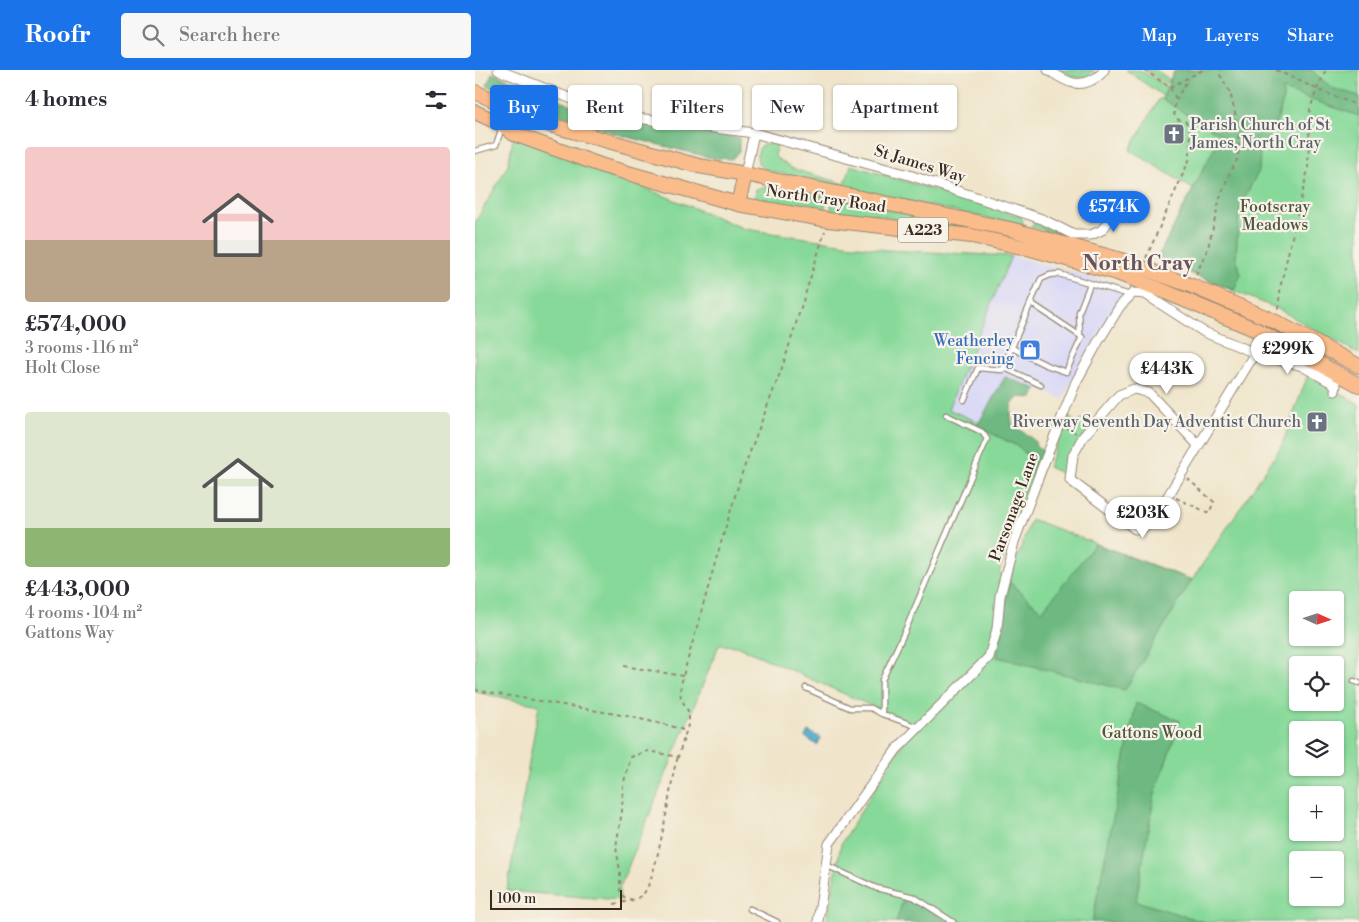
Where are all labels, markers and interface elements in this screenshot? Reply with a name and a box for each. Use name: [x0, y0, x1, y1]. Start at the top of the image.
search box: [121, 13, 471, 58]
text: Roofr: [25, 20, 91, 50]
icon: search: [139, 21, 167, 49]
text: Search here: [179, 23, 280, 47]
text: Map: [1142, 24, 1177, 47]
text: Layers: [1205, 24, 1259, 47]
text: Share: [1287, 24, 1334, 47]
chip: Buy: [490, 85, 558, 130]
chip: Rent: [568, 85, 642, 130]
chip: Filters: [652, 85, 742, 130]
chip: New: [752, 85, 823, 130]
chip: Apartment: [833, 85, 957, 130]
icon: filters: [422, 86, 450, 114]
text: 4 homes: [25, 87, 107, 113]
place label: Parish Church of St James, North Cray: [1189, 115, 1331, 153]
church icon: Parish Church of St James, North Cray: [1162, 122, 1186, 146]
street label: St James Way: [872, 141, 968, 187]
icon: home: [193, 180, 283, 270]
street label: North Cray Road: [765, 181, 887, 217]
pin: £574K: [1079, 190, 1149, 233]
text: £574K: [1089, 197, 1139, 217]
park label: Footscray Meadows: [1240, 197, 1311, 235]
road number: A223: [898, 218, 948, 242]
district label: North Cray: [1082, 251, 1194, 277]
text: £574,000: [25, 312, 126, 338]
place label: Weatherley Fencing: [933, 331, 1015, 369]
pin: £299K: [1253, 332, 1323, 375]
text: 3 rooms · 116 m²: [25, 338, 138, 358]
shop icon: Weatherley Fencing: [1018, 338, 1042, 362]
text: £299K: [1262, 339, 1314, 359]
pin: £443K: [1132, 352, 1202, 395]
text: Holt Close: [25, 358, 100, 378]
text: £443K: [1140, 359, 1194, 379]
church icon: Riverway Seventh Day Adventist Church: [1305, 410, 1329, 434]
place label: Riverway Seventh Day Adventist Church: [1012, 412, 1301, 432]
icon: home: [193, 445, 283, 535]
street label: Parsonage Lane: [985, 450, 1043, 564]
pin: £203K: [1108, 496, 1178, 539]
text: £203K: [1116, 503, 1170, 523]
text: £443,000: [25, 577, 130, 603]
north arrow: [1289, 591, 1344, 646]
map controls: [1289, 591, 1344, 906]
text: 4 rooms · 104 m²: [25, 603, 142, 623]
text: Gattons Way: [25, 623, 114, 643]
button: locate: [1289, 656, 1344, 711]
button: layers: [1289, 721, 1344, 776]
park label: Gattons Wood: [1102, 723, 1202, 743]
button: +: [1289, 786, 1344, 841]
button: −: [1289, 851, 1344, 906]
scale bar: [490, 887, 623, 910]
text: 100 m: [497, 890, 536, 908]

